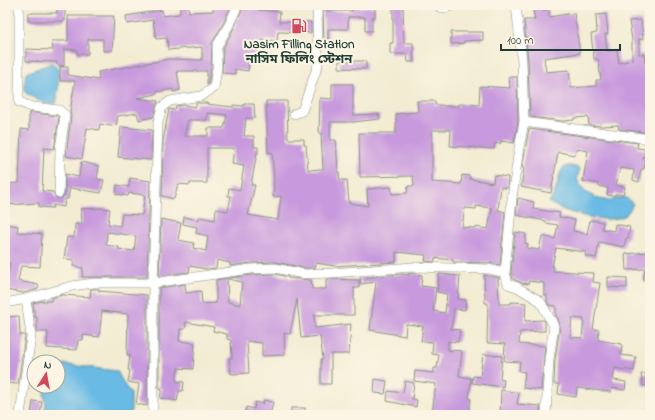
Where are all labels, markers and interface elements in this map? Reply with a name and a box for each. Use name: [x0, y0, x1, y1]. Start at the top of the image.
fuel station icon: Nasim Filling Station নাসিম ফিলিং স্টেশন: [290, 17, 308, 35]
scale bar: [501, 26, 620, 52]
text: 100 m: [507, 32, 534, 50]
place label: Nasim Filling Station নাসিম ফিলিং স্টেশন: [244, 35, 355, 69]
north arrow: [26, 354, 66, 394]
text: N: [43, 357, 53, 374]

